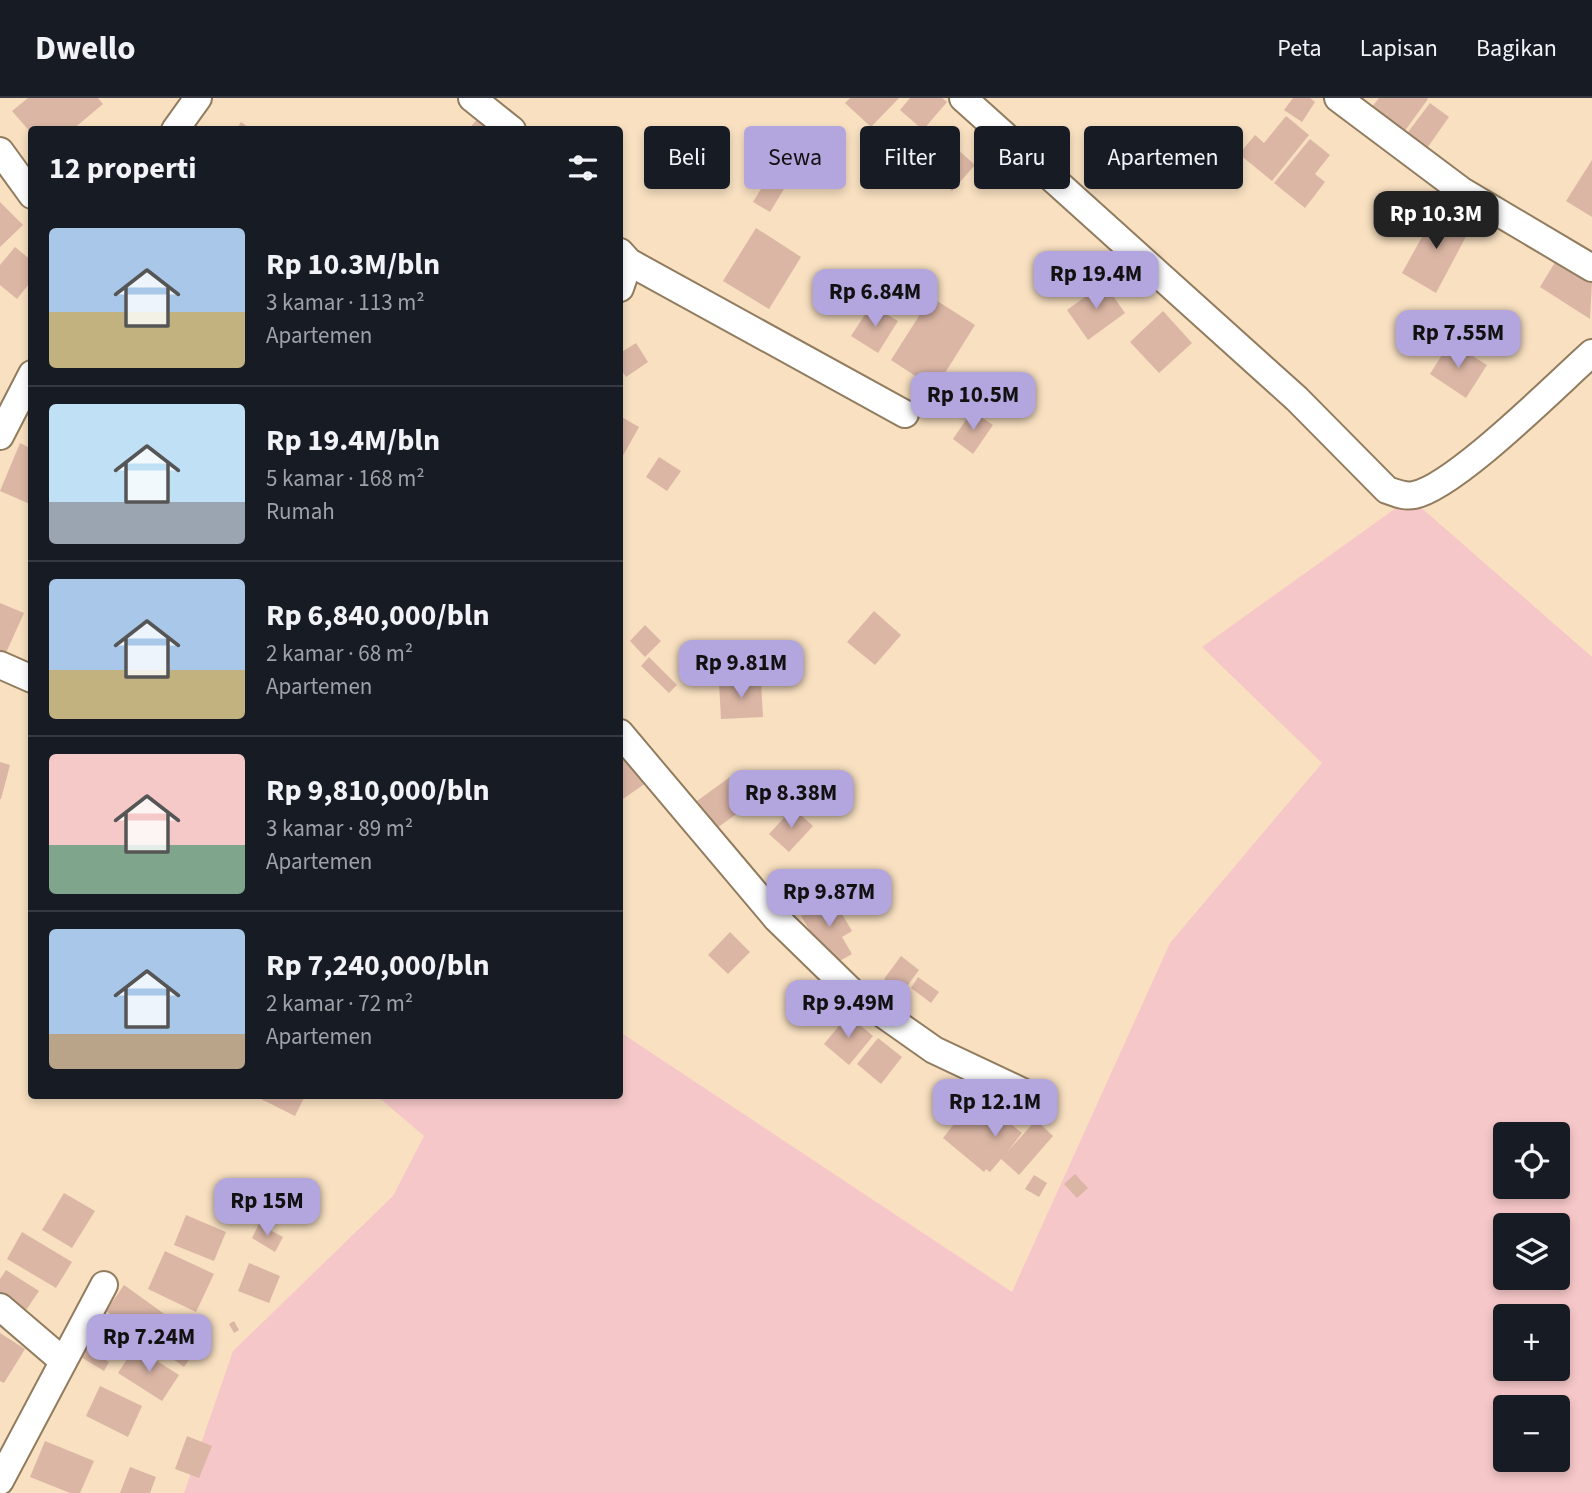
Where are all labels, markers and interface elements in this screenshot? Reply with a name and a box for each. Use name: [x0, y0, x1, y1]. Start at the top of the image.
text: Dwello: [35, 25, 136, 72]
text: Peta: [1277, 31, 1322, 66]
text: Lapisan: [1360, 31, 1438, 66]
text: Bagikan: [1476, 31, 1557, 66]
chip: Beli: [644, 126, 730, 189]
chip: Sewa: [744, 126, 846, 189]
chip: Filter: [860, 126, 960, 189]
chip: Baru: [974, 126, 1070, 189]
chip: Apartemen: [1084, 126, 1243, 189]
text: 12 properti: [49, 147, 197, 190]
icon: filters: [564, 149, 602, 187]
pin: Rp 10.3M: [1364, 192, 1508, 251]
text: Rp 10.3M: [1390, 197, 1482, 230]
text: Rp 10.3M/bln: [266, 243, 440, 286]
pin: Rp 19.4M: [1024, 252, 1168, 311]
icon: home: [105, 256, 189, 340]
text: Rp 19.4M: [1050, 257, 1142, 290]
pin: Rp 6.84M: [803, 270, 947, 329]
text: Rp 6.84M: [829, 275, 921, 308]
text: 3 kamar · 113 m²: [266, 286, 425, 319]
pin: Rp 7.55M: [1386, 310, 1530, 370]
text: Rp 7.55M: [1412, 316, 1504, 349]
text: Apartemen: [266, 319, 372, 352]
pin: Rp 10.5M: [901, 372, 1045, 432]
text: Rp 10.5M: [927, 378, 1019, 411]
text: Rp 19.4M/bln: [266, 419, 440, 462]
icon: home: [105, 432, 189, 516]
text: 5 kamar · 168 m²: [266, 462, 425, 495]
text: Rumah: [266, 495, 335, 528]
text: Rp 6,840,000/bln: [266, 594, 490, 637]
icon: home: [105, 607, 189, 691]
text: 2 kamar · 68 m²: [266, 637, 413, 670]
pin: Rp 9.81M: [669, 640, 813, 700]
text: Rp 9.81M: [695, 646, 787, 679]
text: Apartemen: [266, 670, 372, 703]
text: Rp 9,810,000/bln: [266, 769, 490, 812]
pin: Rp 8.38M: [719, 770, 863, 830]
text: Rp 8.38M: [745, 776, 837, 809]
icon: home: [105, 782, 189, 866]
text: 3 kamar · 89 m²: [266, 812, 413, 845]
text: Apartemen: [266, 845, 372, 878]
pin: Rp 9.87M: [757, 870, 901, 929]
text: Rp 9.87M: [783, 875, 875, 908]
text: Rp 7,240,000/bln: [266, 944, 490, 987]
icon: home: [105, 957, 189, 1041]
pin: Rp 9.49M: [776, 981, 920, 1040]
text: Rp 9.49M: [802, 986, 894, 1019]
text: 2 kamar · 72 m²: [266, 987, 413, 1020]
text: Apartemen: [266, 1020, 372, 1053]
pin: Rp 12.1M: [923, 1080, 1067, 1139]
text: Rp 12.1M: [949, 1085, 1041, 1118]
map controls: [1493, 1122, 1570, 1472]
button: locate: [1493, 1122, 1570, 1199]
pin: Rp 15M: [210, 1178, 324, 1238]
text: Rp 15M: [230, 1184, 304, 1217]
button: layers: [1493, 1213, 1570, 1290]
button: +: [1493, 1304, 1570, 1381]
pin: Rp 7.24M: [77, 1314, 221, 1374]
text: Rp 7.24M: [103, 1320, 195, 1353]
button: −: [1493, 1395, 1570, 1472]

